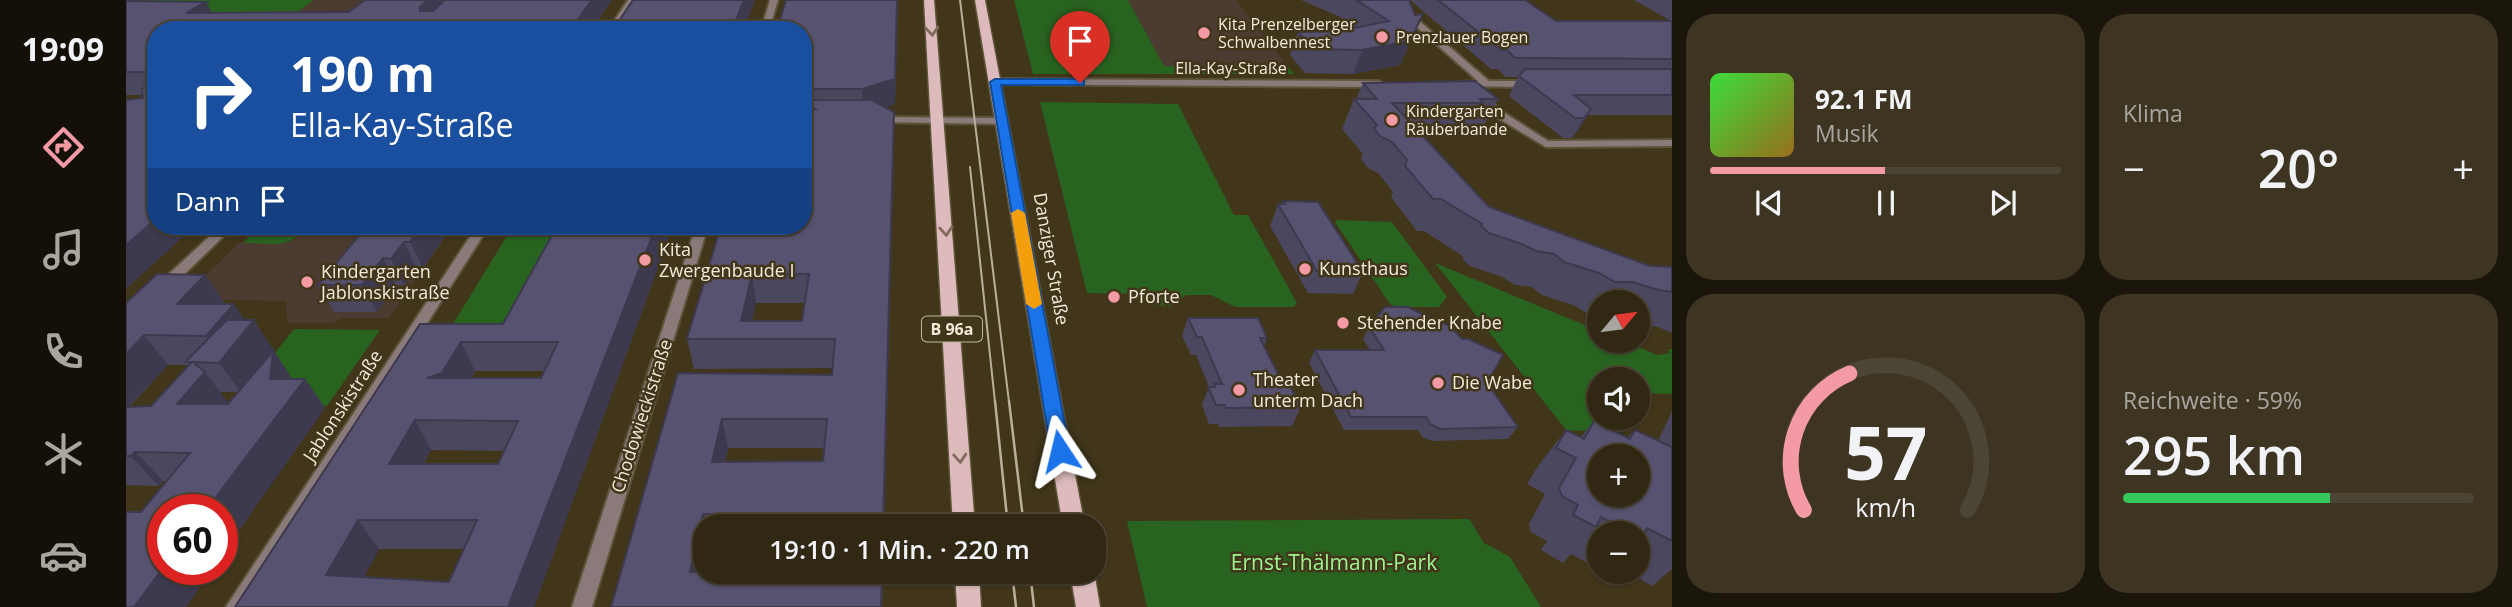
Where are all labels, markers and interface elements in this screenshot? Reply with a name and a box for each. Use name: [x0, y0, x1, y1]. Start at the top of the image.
pin: [1050, 11, 1110, 83]
place label: Kita Prenzelberger Schwalbennest: [1218, 13, 1356, 53]
icon: arrive: [1061, 22, 1099, 60]
marker: Kita Prenzelberger Schwalbennest: [1196, 25, 1212, 41]
one-way arrow: [924, 26, 939, 37]
place label: Prenzlauer Bogen: [1396, 26, 1528, 48]
text: 19:09: [22, 27, 104, 70]
marker: Prenzlauer Bogen: [1374, 29, 1390, 45]
text: 190 m: [290, 40, 435, 106]
icon: right: [175, 49, 266, 140]
street label: Ella-Kay-Straße: [1175, 57, 1287, 79]
text: 92.1 FM: [1815, 81, 1913, 117]
text: Klima: [2123, 97, 2183, 129]
place label: Kindergarten Räuberbande: [1406, 100, 1507, 140]
text: Ella-Kay-Straße: [290, 103, 513, 146]
marker: Kindergarten Räuberbande: [1384, 112, 1400, 128]
text: Musik: [1815, 117, 1879, 149]
icon: directions: [39, 123, 88, 172]
text: 20°: [2258, 132, 2339, 203]
text: −: [2123, 142, 2145, 194]
text: +: [2452, 142, 2474, 194]
icon: arrive: [254, 182, 292, 220]
text: Dann: [175, 183, 240, 219]
icon: previous: [1750, 184, 1788, 222]
icon: pause: [1867, 184, 1905, 222]
icon: next: [1984, 184, 2022, 222]
street label: Danziger Straße: [1029, 191, 1075, 327]
icon: music: [39, 225, 88, 274]
one-way arrow: [938, 225, 953, 236]
place label: Kita Zwergenbaude I: [659, 237, 795, 282]
marker: Kita Zwergenbaude I: [637, 252, 653, 268]
place label: Kunsthaus: [1319, 256, 1408, 280]
place label: Kindergarten Jablonskistraße: [319, 259, 450, 304]
marker: Kunsthaus: [1297, 261, 1313, 277]
marker: Kindergarten Jablonskistraße: [299, 274, 315, 290]
place label: Pforte: [1128, 284, 1180, 308]
marker: Pforte: [1106, 289, 1122, 305]
north arrow: [1587, 290, 1650, 354]
map controls: [1587, 290, 1650, 584]
place label: Stehender Knabe: [1357, 310, 1502, 334]
marker: Stehender Knabe: [1335, 315, 1351, 331]
road number: B 96a: [922, 316, 982, 342]
icon: phone: [39, 327, 88, 376]
street label: Chodowieckistraße: [605, 336, 677, 495]
street label: Jablonskistraße: [296, 345, 387, 468]
place label: Theater unterm Dach: [1253, 367, 1363, 412]
button: sound: [1587, 367, 1650, 430]
place label: Die Wabe: [1452, 370, 1532, 394]
marker: Die Wabe: [1430, 375, 1446, 391]
marker: Theater unterm Dach: [1231, 382, 1247, 398]
text: Reichweite · 59%: [2123, 384, 2302, 416]
text: 57: [1844, 402, 1927, 501]
position arrow: [1023, 414, 1097, 488]
text: 295 km: [2123, 419, 2305, 490]
icon: climate: [39, 429, 88, 478]
button: +: [1587, 444, 1650, 507]
one-way arrow: [952, 453, 967, 464]
text: km/h: [1855, 489, 1916, 523]
speed limit sign: 60: [147, 494, 238, 585]
button: −: [1587, 521, 1650, 584]
icon: car: [39, 531, 88, 580]
text: 19:10 · 1 Min. · 220 m: [769, 531, 1030, 567]
park label: Ernst-Thälmann-Park: [1231, 548, 1437, 576]

